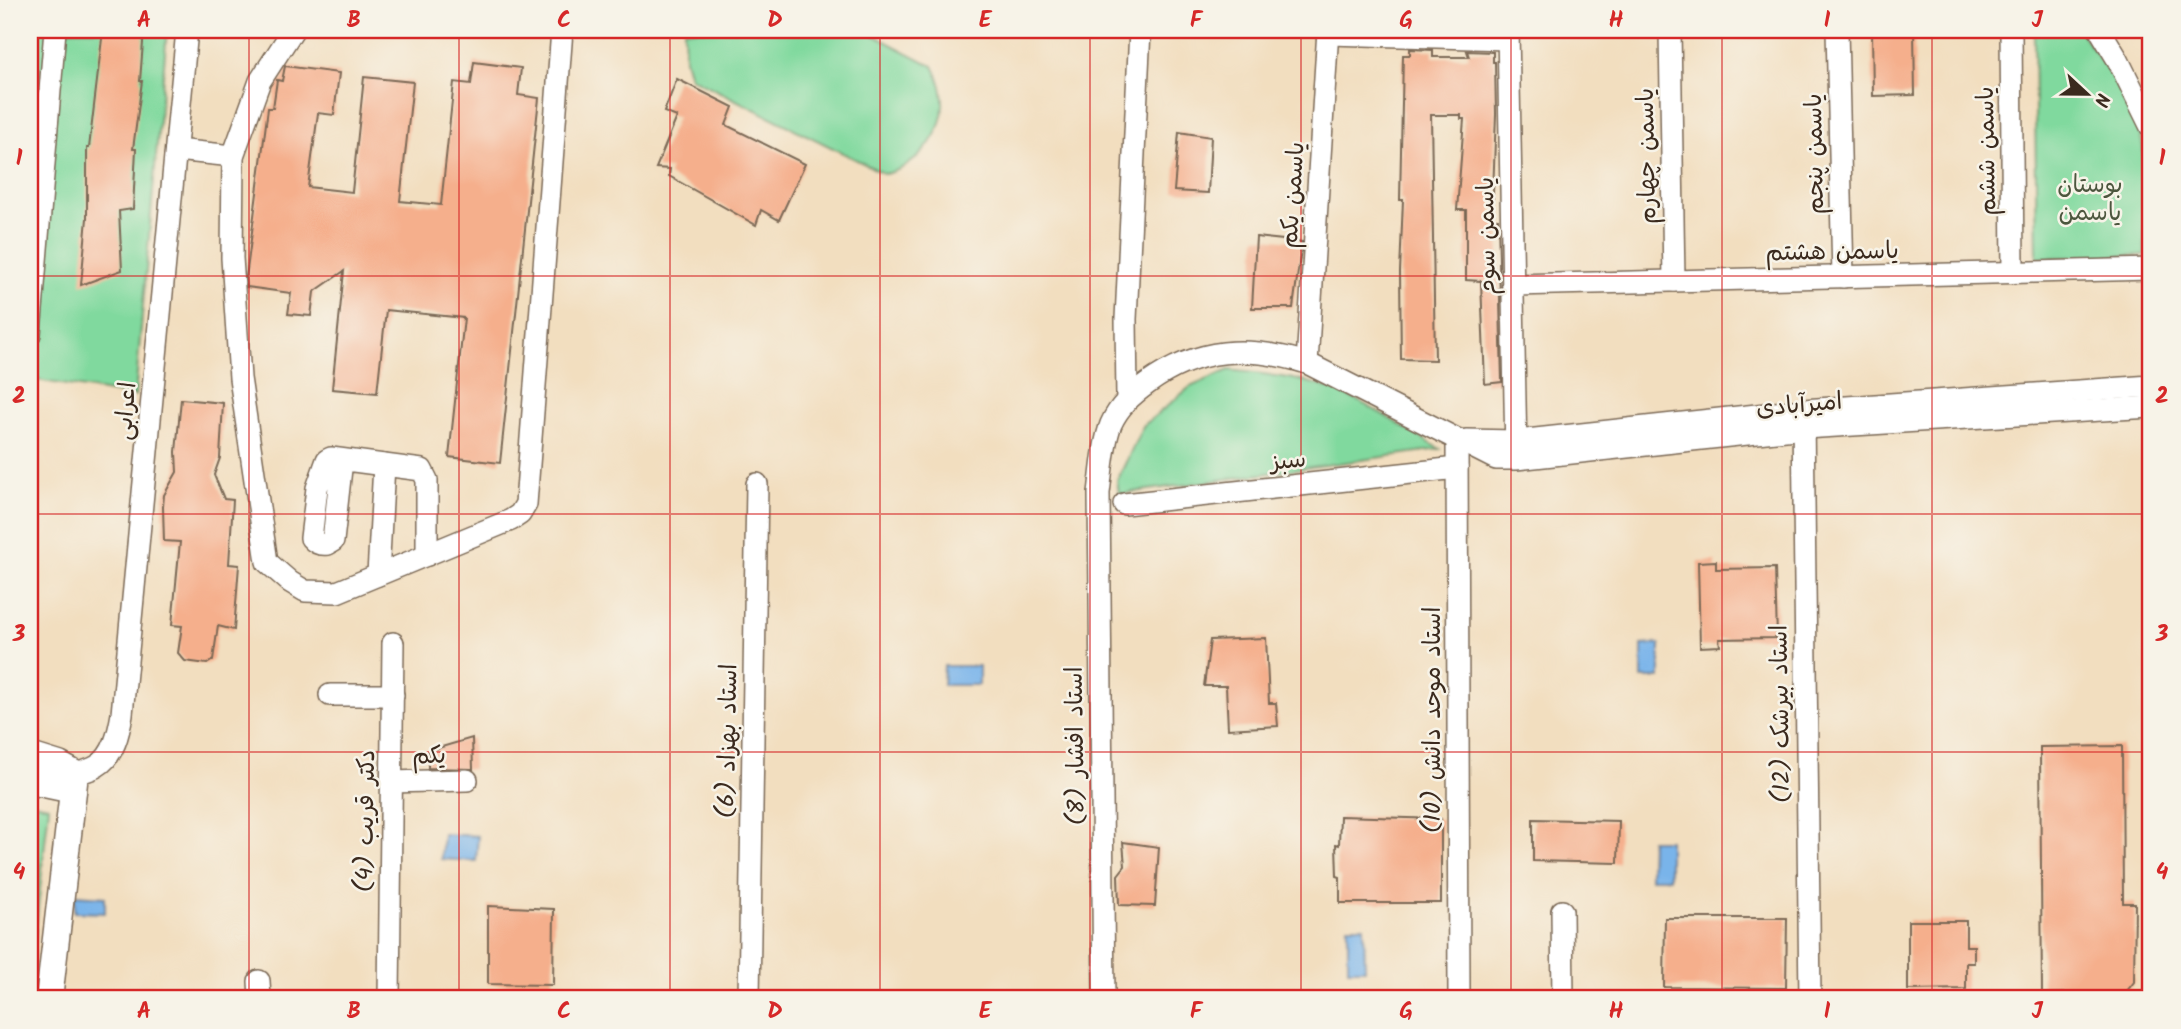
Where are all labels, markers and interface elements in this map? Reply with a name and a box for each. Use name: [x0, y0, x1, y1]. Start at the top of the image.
text: A: [137, 3, 151, 39]
text: B: [347, 3, 361, 39]
text: C: [557, 3, 571, 39]
text: D: [767, 3, 783, 39]
text: E: [979, 3, 993, 39]
text: F: [1190, 3, 1204, 39]
text: G: [1399, 3, 1413, 39]
text: H: [1609, 3, 1624, 39]
text: I: [1823, 3, 1831, 39]
text: J: [2031, 3, 2043, 39]
north arrow: [2052, 60, 2122, 130]
street label: یاسمن ششم: [1967, 86, 2008, 216]
street label: یاسمن چهارم: [1627, 88, 1668, 224]
text: N: [2085, 88, 2117, 111]
street label: یاسمن پنجم: [1795, 93, 1836, 215]
text: 1: [16, 141, 23, 177]
street label: یاسمن یکم: [1270, 141, 1317, 250]
text: 1: [2159, 141, 2166, 177]
park label: بوستان یاسمن: [2057, 166, 2123, 233]
street label: یاسمن سوم: [1467, 176, 1508, 295]
street label: یاسمن هشتم: [1765, 232, 1899, 273]
text: 2: [12, 379, 26, 415]
text: 2: [2155, 379, 2169, 415]
street label: اعرابی: [105, 380, 148, 442]
street label: امیرآبادی: [1754, 382, 1844, 429]
street label: سبز: [1266, 440, 1308, 483]
street label: استاد موحد دانش (10): [1414, 607, 1453, 833]
text: 3: [12, 617, 26, 653]
text: 3: [2155, 617, 2169, 653]
street label: استاد بیرشک (12): [1760, 624, 1803, 804]
street label: استاد بهزاد (6): [708, 663, 749, 819]
street label: استاد افشار (8): [1056, 666, 1097, 826]
street label: یکم: [411, 736, 447, 777]
street label: دکتر قریب (4): [346, 749, 387, 893]
text: 4: [13, 855, 26, 891]
text: 4: [2156, 855, 2169, 891]
text: A: [137, 994, 151, 1029]
text: B: [347, 994, 361, 1029]
text: C: [557, 994, 571, 1029]
text: D: [767, 994, 783, 1029]
text: E: [979, 994, 993, 1029]
text: F: [1190, 994, 1204, 1029]
text: G: [1399, 994, 1413, 1029]
text: H: [1609, 994, 1624, 1029]
text: I: [1823, 994, 1831, 1029]
text: J: [2031, 994, 2043, 1029]

